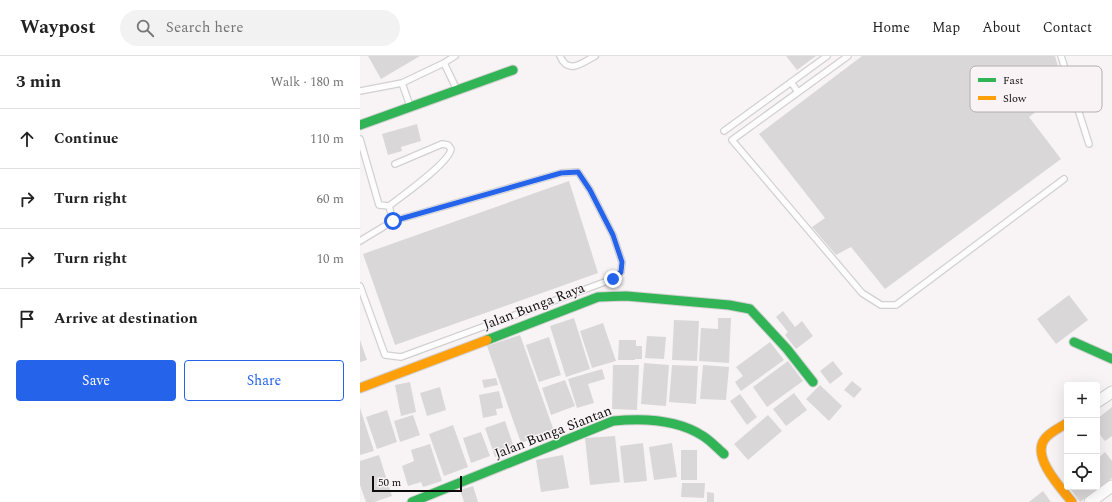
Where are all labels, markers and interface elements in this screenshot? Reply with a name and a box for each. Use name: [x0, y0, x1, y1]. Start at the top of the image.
search box: [120, 10, 400, 46]
text: Waypost: [20, 13, 96, 42]
text: Search here: [166, 16, 243, 39]
icon: search: [134, 17, 156, 39]
text: Home: [872, 17, 910, 38]
text: Map: [932, 17, 960, 38]
text: About: [982, 17, 1021, 38]
text: Contact: [1043, 17, 1092, 38]
legend: [970, 66, 1102, 112]
text: 3 min: [16, 69, 61, 95]
text: Walk · 180 m: [270, 72, 344, 92]
text: Fast: [1003, 72, 1024, 89]
text: Slow: [1003, 90, 1027, 107]
text: Continue: [54, 127, 119, 150]
icon: ahead: [16, 128, 38, 150]
text: 110 m: [310, 129, 344, 149]
text: Turn right: [54, 187, 127, 210]
icon: right: [16, 188, 38, 210]
text: 60 m: [317, 189, 344, 209]
route start: [384, 212, 402, 230]
text: Turn right: [54, 247, 127, 270]
icon: right: [16, 248, 38, 270]
text: 10 m: [317, 249, 344, 269]
route end: [604, 270, 622, 288]
street label: Jalan Bunga Raya: [480, 277, 588, 335]
text: Arrive at destination: [54, 307, 198, 330]
icon: arrive: [16, 308, 38, 330]
button: Save: [16, 360, 176, 401]
button: Share: [184, 360, 344, 401]
map controls: [1064, 382, 1100, 490]
button: +: [1064, 382, 1100, 418]
street label: Jalan Bunga Siantan: [491, 400, 615, 464]
button: −: [1064, 418, 1100, 454]
button: locate: [1064, 454, 1100, 490]
scale bar: [372, 474, 462, 493]
text: 50 m: [378, 474, 401, 491]

